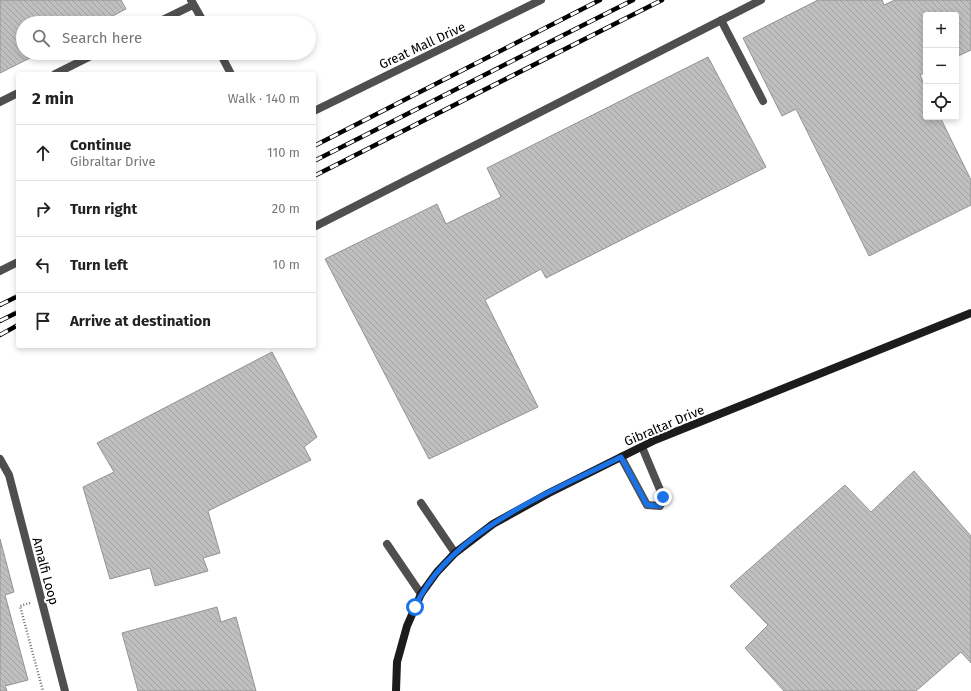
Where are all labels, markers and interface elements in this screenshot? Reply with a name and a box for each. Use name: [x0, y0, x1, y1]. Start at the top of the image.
map controls: [923, 12, 959, 120]
button: +: [923, 12, 959, 48]
search box: [16, 16, 316, 60]
street label: Great Mall Drive: [377, 19, 468, 72]
icon: search: [30, 27, 52, 49]
text: Search here: [62, 29, 142, 47]
button: −: [923, 48, 959, 84]
button: locate: [923, 84, 959, 120]
text: 2 min: [32, 88, 74, 109]
text: Walk · 140 m: [228, 91, 300, 106]
text: Continue: [70, 136, 131, 154]
icon: ahead: [32, 142, 54, 164]
text: 110 m: [267, 145, 300, 160]
text: Gibraltar Drive: [70, 154, 156, 169]
icon: right: [32, 198, 54, 220]
text: Turn right: [70, 200, 137, 218]
text: 20 m: [272, 201, 300, 216]
icon: left: [32, 254, 54, 276]
text: Turn left: [70, 256, 128, 274]
text: 10 m: [273, 257, 300, 272]
icon: arrive: [32, 310, 54, 332]
text: Arrive at destination: [70, 312, 211, 330]
street label: Gibraltar Drive: [622, 402, 706, 449]
route end: [654, 488, 672, 506]
street label: Amalfi Loop: [29, 536, 62, 607]
route start: [406, 598, 424, 616]

